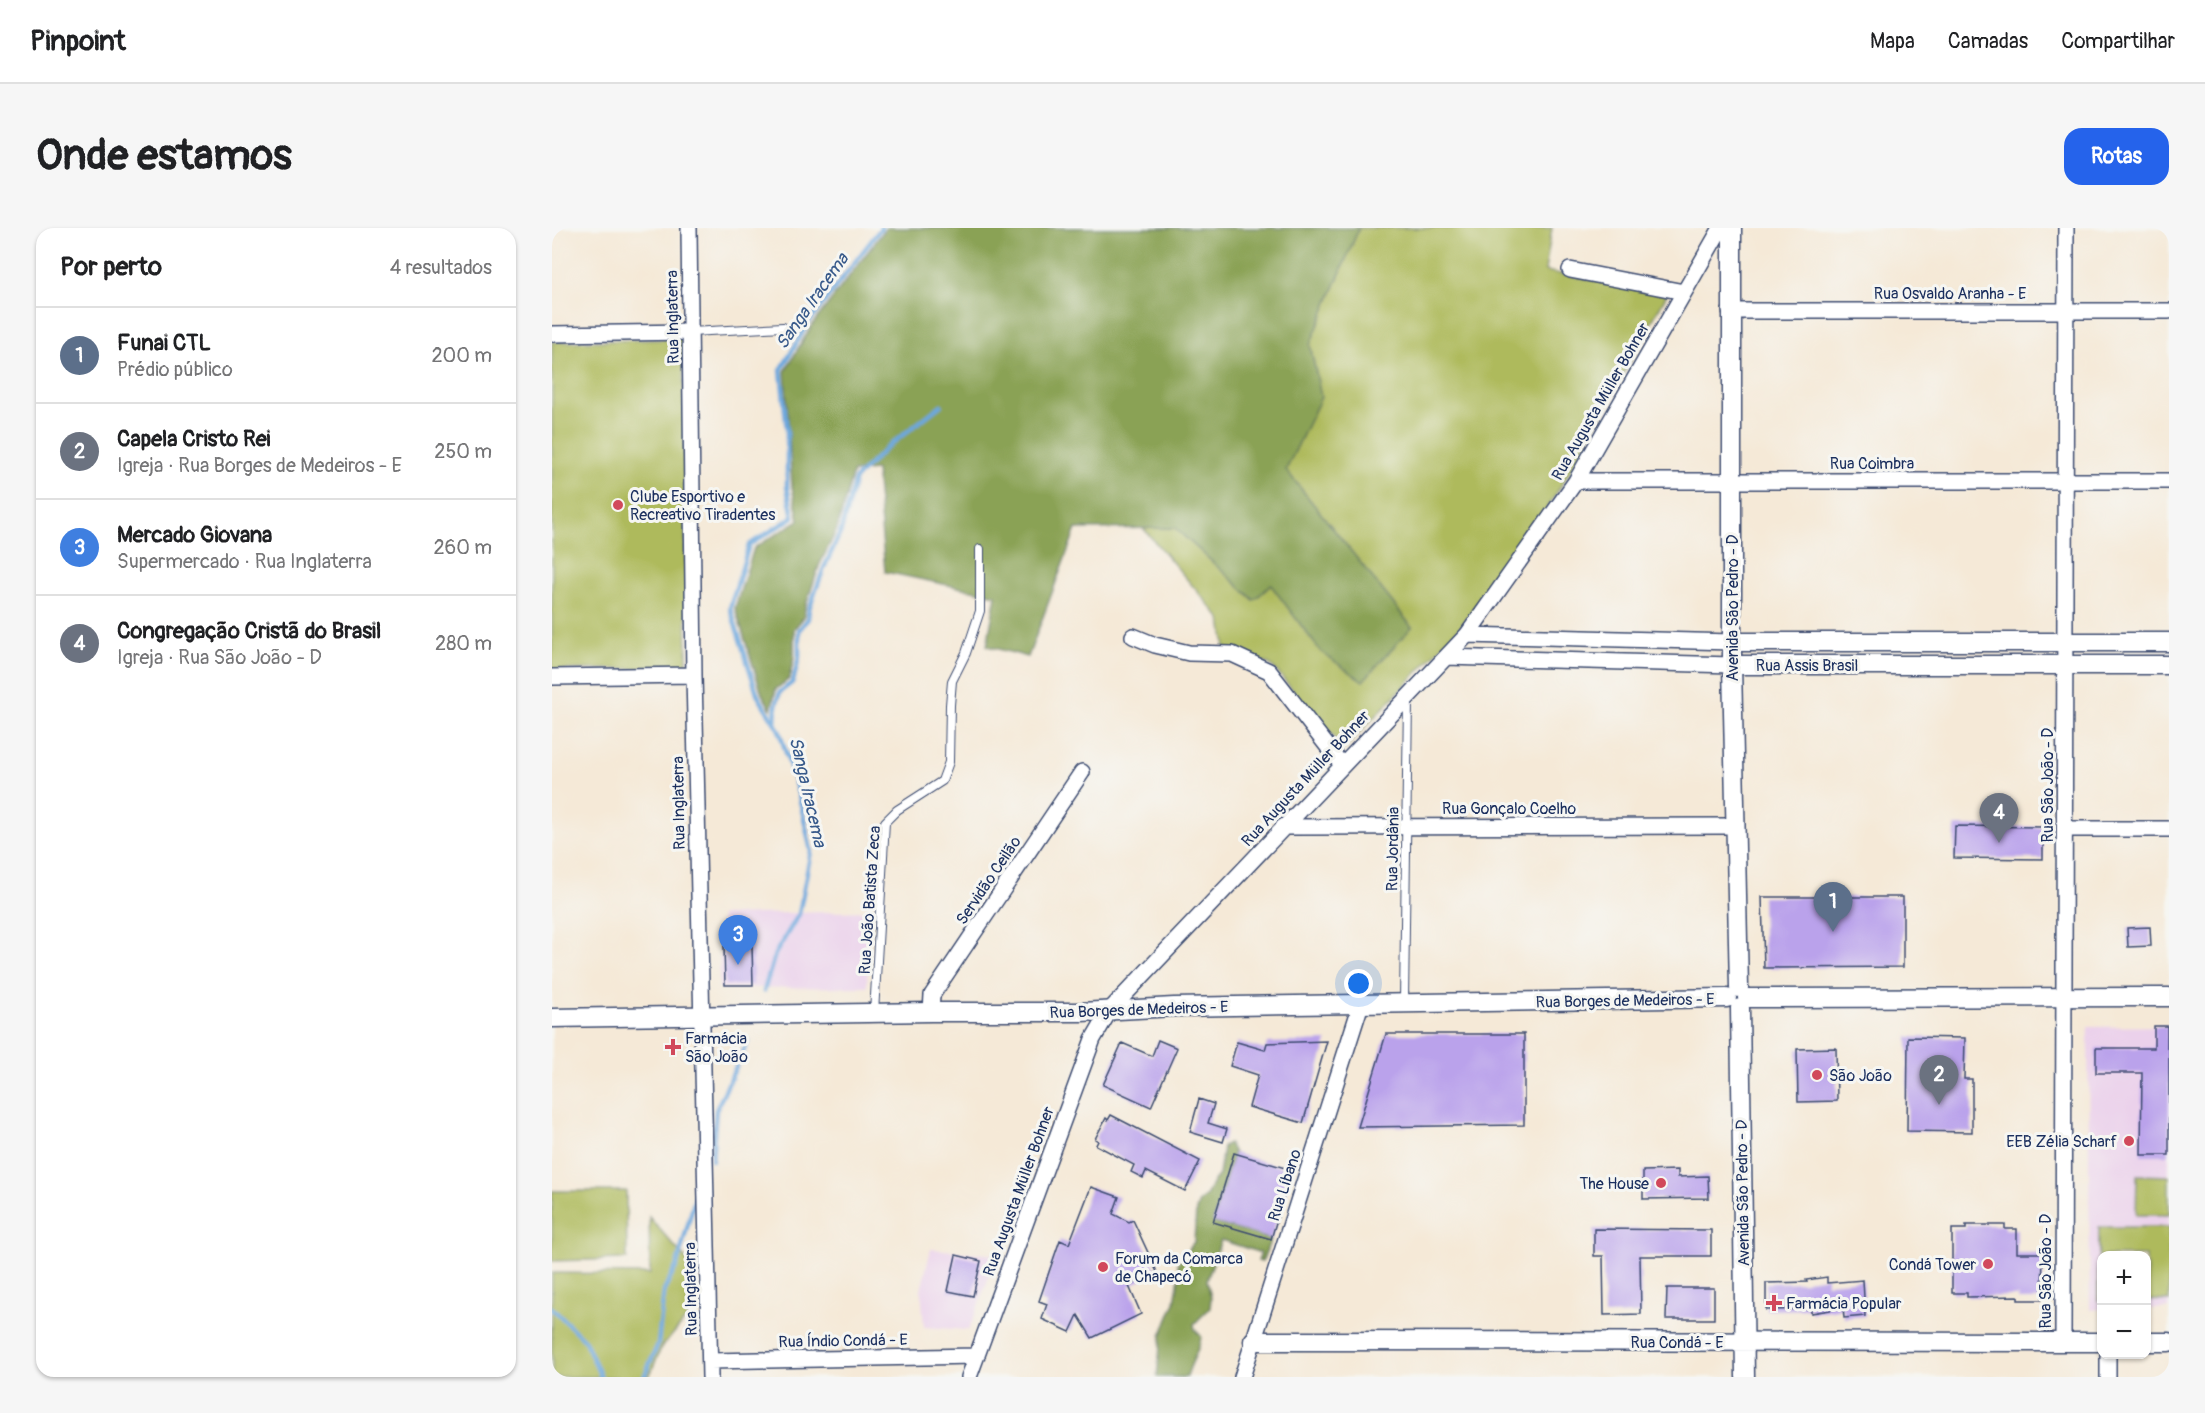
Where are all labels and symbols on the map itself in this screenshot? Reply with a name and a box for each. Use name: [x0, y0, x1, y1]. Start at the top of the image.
water label: Sanga Iracema: [771, 248, 855, 354]
street label: Rua Inglaterra: [662, 270, 684, 364]
street label: Rua Osvaldo Aranha - E: [1874, 284, 2026, 304]
street label: Rua Augusta Müller Bohner: [1547, 319, 1654, 484]
street label: Rua Coimbra: [1830, 454, 1914, 474]
place label: Clube Esportivo e Recreativo Tiradentes: [630, 487, 775, 525]
marker: Clube Esportivo e Recreativo Tiradentes: [611, 498, 625, 512]
street label: Avenida São Pedro - D: [1723, 535, 1743, 681]
street label: Rua Assis Brasil: [1756, 656, 1858, 676]
street label: Rua Augusta Müller Bohner: [1237, 706, 1374, 851]
street label: Rua São João - D: [2038, 728, 2058, 842]
water label: Sanga Iracema: [784, 735, 832, 851]
street label: Rua Inglaterra: [668, 756, 690, 850]
pin: 4: [1980, 794, 2018, 843]
street label: Rua Gonçalo Coelho: [1442, 799, 1576, 819]
street label: Rua Jordânia: [1382, 807, 1404, 891]
street label: Rua João Batista Zeca: [855, 825, 885, 975]
street label: Servidão Ceilão: [952, 832, 1026, 929]
pin: 1: [1814, 882, 1852, 932]
pin: 3: [718, 916, 758, 965]
your location: [1344, 969, 1373, 998]
street label: Rua Borges de Medeiros - E: [1535, 989, 1715, 1013]
street label: Rua Borges de Medeiros - E: [1049, 997, 1229, 1023]
place label: Farmácia São João: [685, 1029, 748, 1067]
marker: Farmácia São João: [666, 1040, 680, 1054]
pin: 2: [1920, 1056, 1958, 1105]
place label: São João: [1829, 1066, 1892, 1086]
marker: São João: [1810, 1068, 1824, 1082]
street label: Rua Augusta Müller Bohner: [979, 1104, 1059, 1279]
street label: Avenida São Pedro - D: [1732, 1119, 1754, 1267]
place label: EEB Zélia Scharf: [2006, 1132, 2117, 1152]
marker: EEB Zélia Scharf: [2122, 1134, 2136, 1148]
street label: Rua Líbano: [1264, 1146, 1306, 1224]
place label: The House: [1579, 1174, 1649, 1194]
marker: The House: [1654, 1176, 1668, 1190]
street label: Rua São João - D: [2036, 1214, 2056, 1328]
street label: Rua Inglaterra: [680, 1242, 702, 1336]
place label: Forum da Comarca de Chapecó: [1115, 1249, 1243, 1287]
place label: Condá Tower: [1889, 1255, 1976, 1275]
marker: Condá Tower: [1981, 1257, 1995, 1271]
marker: Forum da Comarca de Chapecó: [1096, 1260, 1110, 1274]
place label: Farmácia Popular: [1786, 1294, 1902, 1314]
marker: Farmácia Popular: [1767, 1296, 1781, 1310]
street label: Rua Índio Condá - E: [778, 1330, 908, 1352]
street label: Rua Condá - E: [1631, 1333, 1723, 1353]

